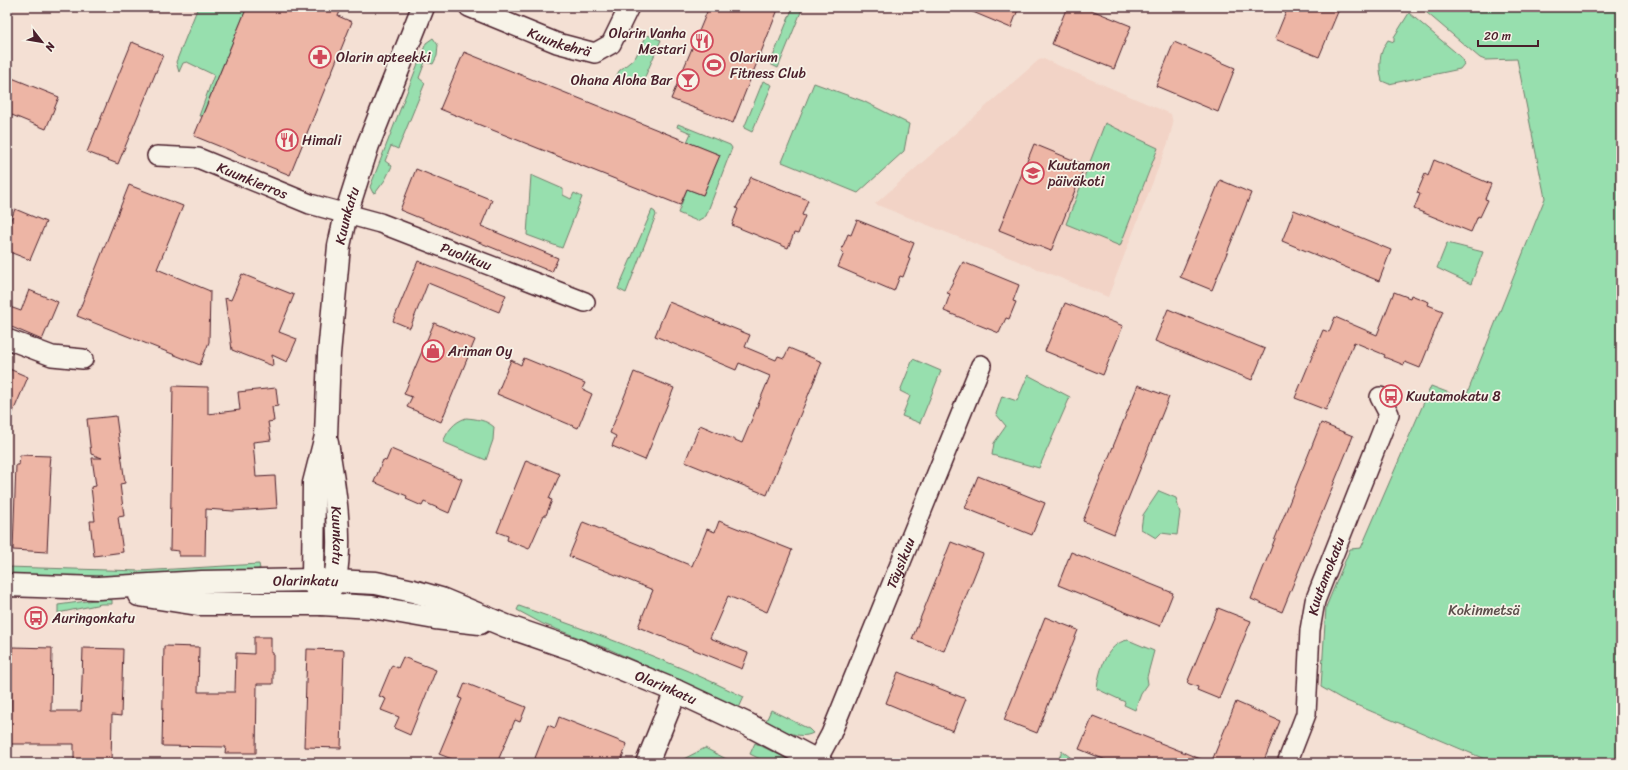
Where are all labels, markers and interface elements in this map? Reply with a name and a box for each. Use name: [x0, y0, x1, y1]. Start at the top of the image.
street label: Kuunkehrä: [524, 20, 594, 65]
place label: Olarin Vanha Mestari: [609, 21, 687, 62]
north arrow: [22, 22, 62, 62]
scale bar: [1478, 22, 1538, 48]
text: 20 m: [1484, 25, 1511, 47]
restaurant icon: Olarin Vanha Mestari: [689, 28, 715, 54]
text: N: [40, 38, 61, 55]
pharmacy icon: Olarin apteekki: [307, 44, 333, 70]
place label: Olarin apteekki: [336, 45, 432, 70]
place label: Olarium Fitness Club: [730, 45, 806, 86]
sports icon: Olarium Fitness Club: [701, 52, 727, 78]
bar icon: Ohana Aloha Bar: [675, 67, 701, 93]
place label: Ohana Aloha Bar: [571, 68, 673, 93]
restaurant icon: Himali: [274, 127, 300, 153]
place label: Himali: [302, 128, 343, 153]
place label: Kuutamon päiväkoti: [1047, 153, 1111, 194]
street label: Kuunkierros: [213, 155, 292, 207]
school or university icon: Kuutamon päiväkoti: [1020, 160, 1046, 186]
street label: Kuunkatu: [328, 183, 367, 247]
street label: Puolikuu: [437, 235, 496, 278]
shop icon: Ariman Oy: [420, 338, 446, 364]
place label: Ariman Oy: [447, 339, 513, 364]
bus stop icon: Kuutamokatu 8: [1378, 383, 1404, 409]
place label: Kuutamokatu 8: [1406, 384, 1501, 409]
street label: Kuunkatu: [323, 505, 350, 566]
street label: Täysikuu: [879, 533, 923, 593]
street label: Kuutamokatu: [1301, 533, 1352, 617]
street label: Olarinkatu: [273, 568, 340, 594]
park label: Kokinmetsä: [1448, 598, 1521, 623]
bus stop icon: Auringonkatu: [23, 605, 49, 631]
place label: Auringonkatu: [51, 606, 135, 631]
street label: Olarinkatu: [631, 663, 701, 712]

